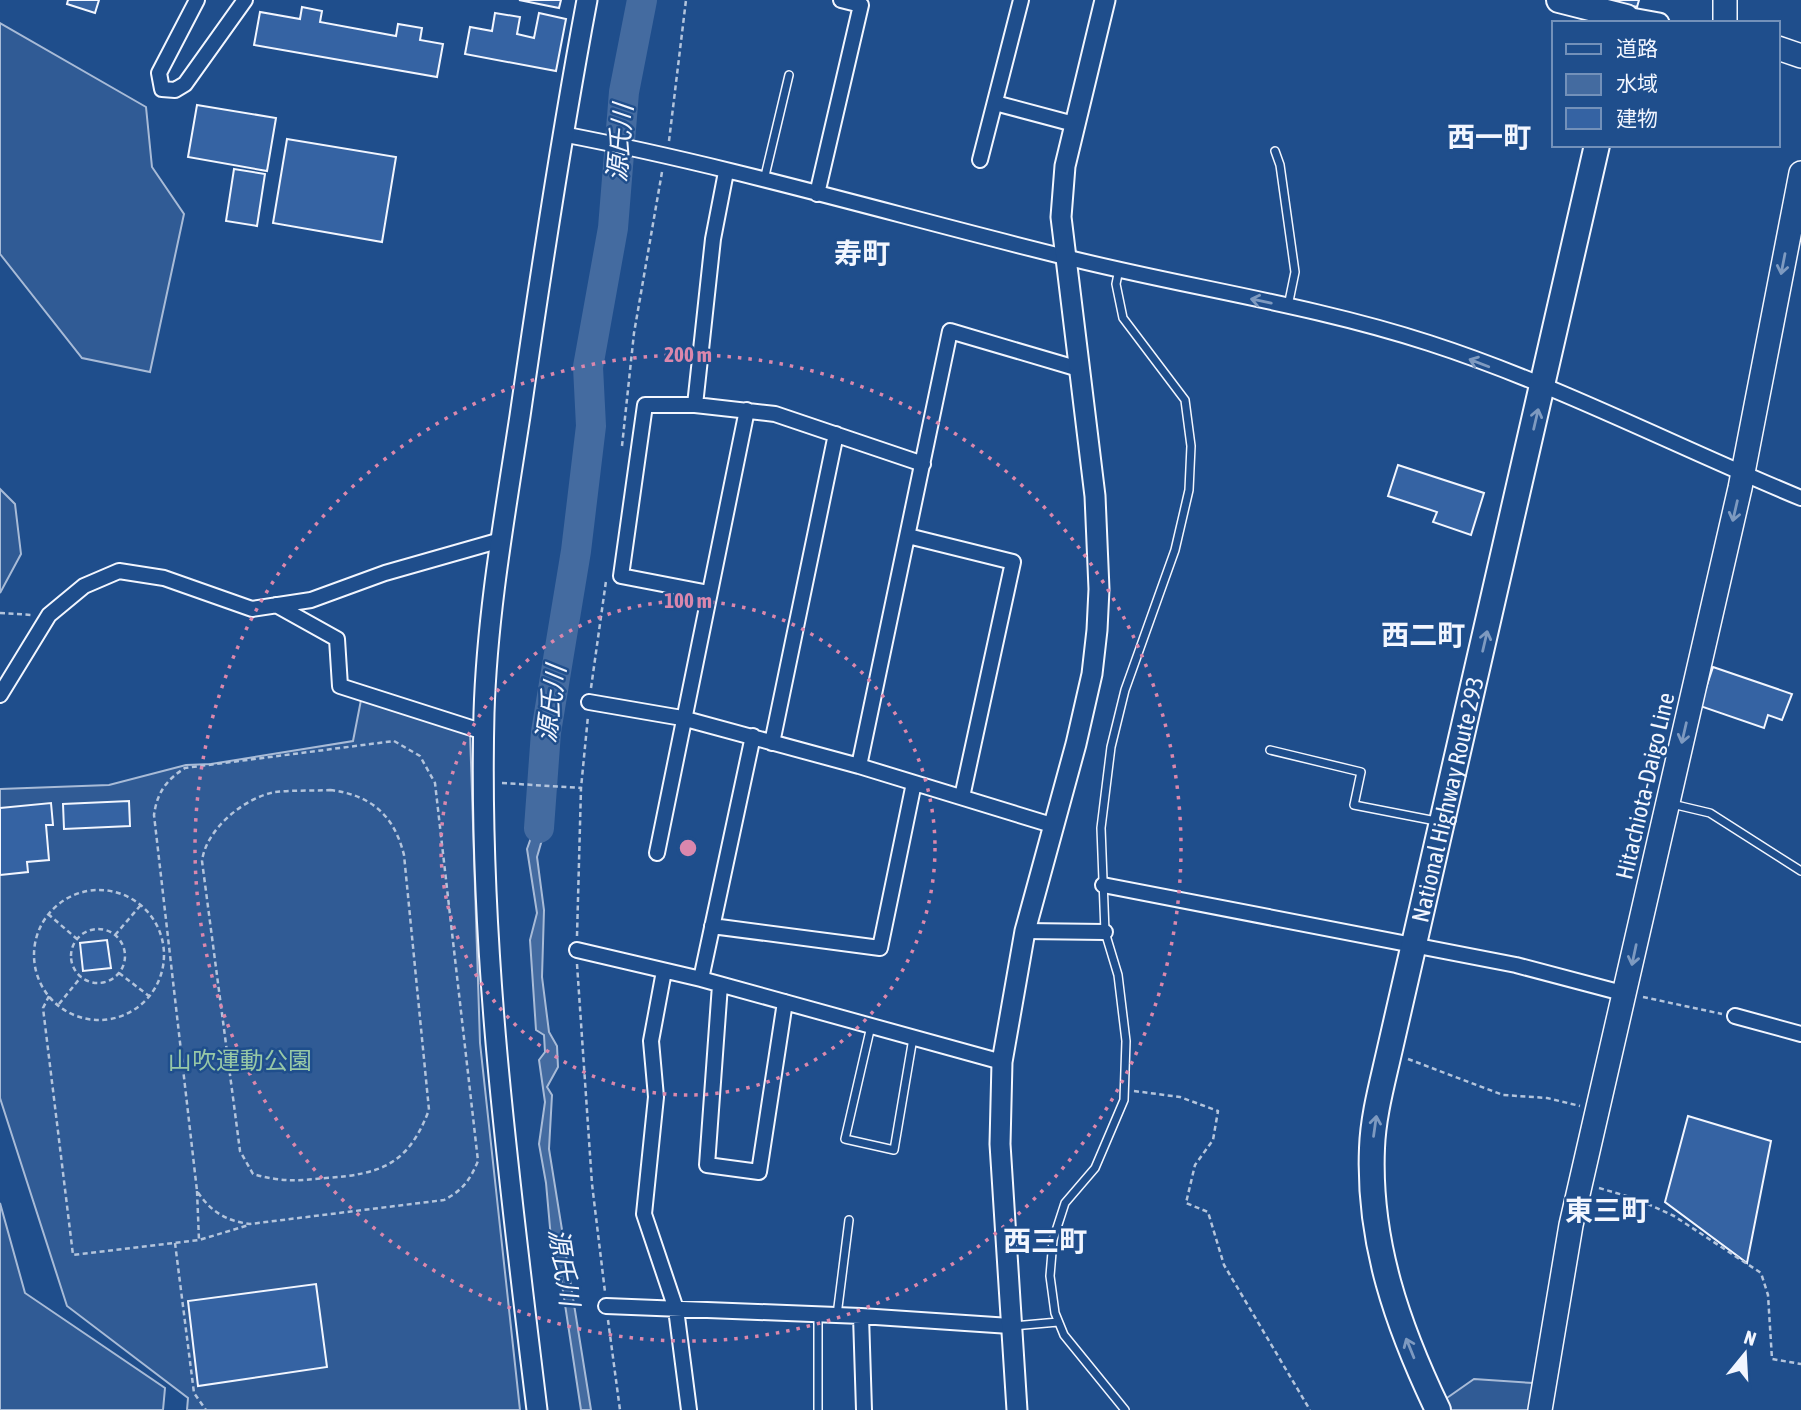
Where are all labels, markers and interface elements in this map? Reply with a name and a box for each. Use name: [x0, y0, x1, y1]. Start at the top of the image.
legend: [1552, 21, 1780, 147]
text: 道路: [1616, 36, 1658, 60]
text: 水域: [1616, 71, 1658, 95]
water label: 源氏川: [602, 100, 639, 183]
text: 建物: [1616, 106, 1658, 130]
district label: 西一町: [1447, 121, 1531, 153]
district label: 寿町: [834, 237, 890, 269]
one-way arrow: [1776, 252, 1789, 275]
one-way arrow: [1250, 293, 1273, 307]
text: 200 m: [664, 342, 712, 366]
one-way arrow: [1469, 355, 1491, 368]
one-way arrow: [1530, 409, 1543, 431]
one-way arrow: [1727, 500, 1740, 522]
text: 100 m: [664, 588, 712, 612]
district label: 西二町: [1381, 619, 1465, 651]
one-way arrow: [1479, 630, 1492, 653]
water label: 源氏川: [531, 660, 572, 745]
street label: National Highway Route 293: [1406, 674, 1488, 925]
street label: Hitachiota-Daigo Line: [1610, 690, 1680, 882]
one-way arrow: [1677, 721, 1690, 744]
centre of rings: [676, 836, 700, 860]
one-way arrow: [1627, 943, 1641, 966]
park label: 山吹運動公園: [168, 1047, 312, 1074]
one-way arrow: [1369, 1115, 1382, 1138]
district label: 東三町: [1565, 1194, 1649, 1226]
district label: 西三町: [1003, 1225, 1087, 1257]
water label: 源氏川: [543, 1226, 585, 1311]
north arrow: [1710, 1319, 1780, 1389]
text: N: [1742, 1326, 1759, 1350]
one-way arrow: [1403, 1337, 1416, 1359]

